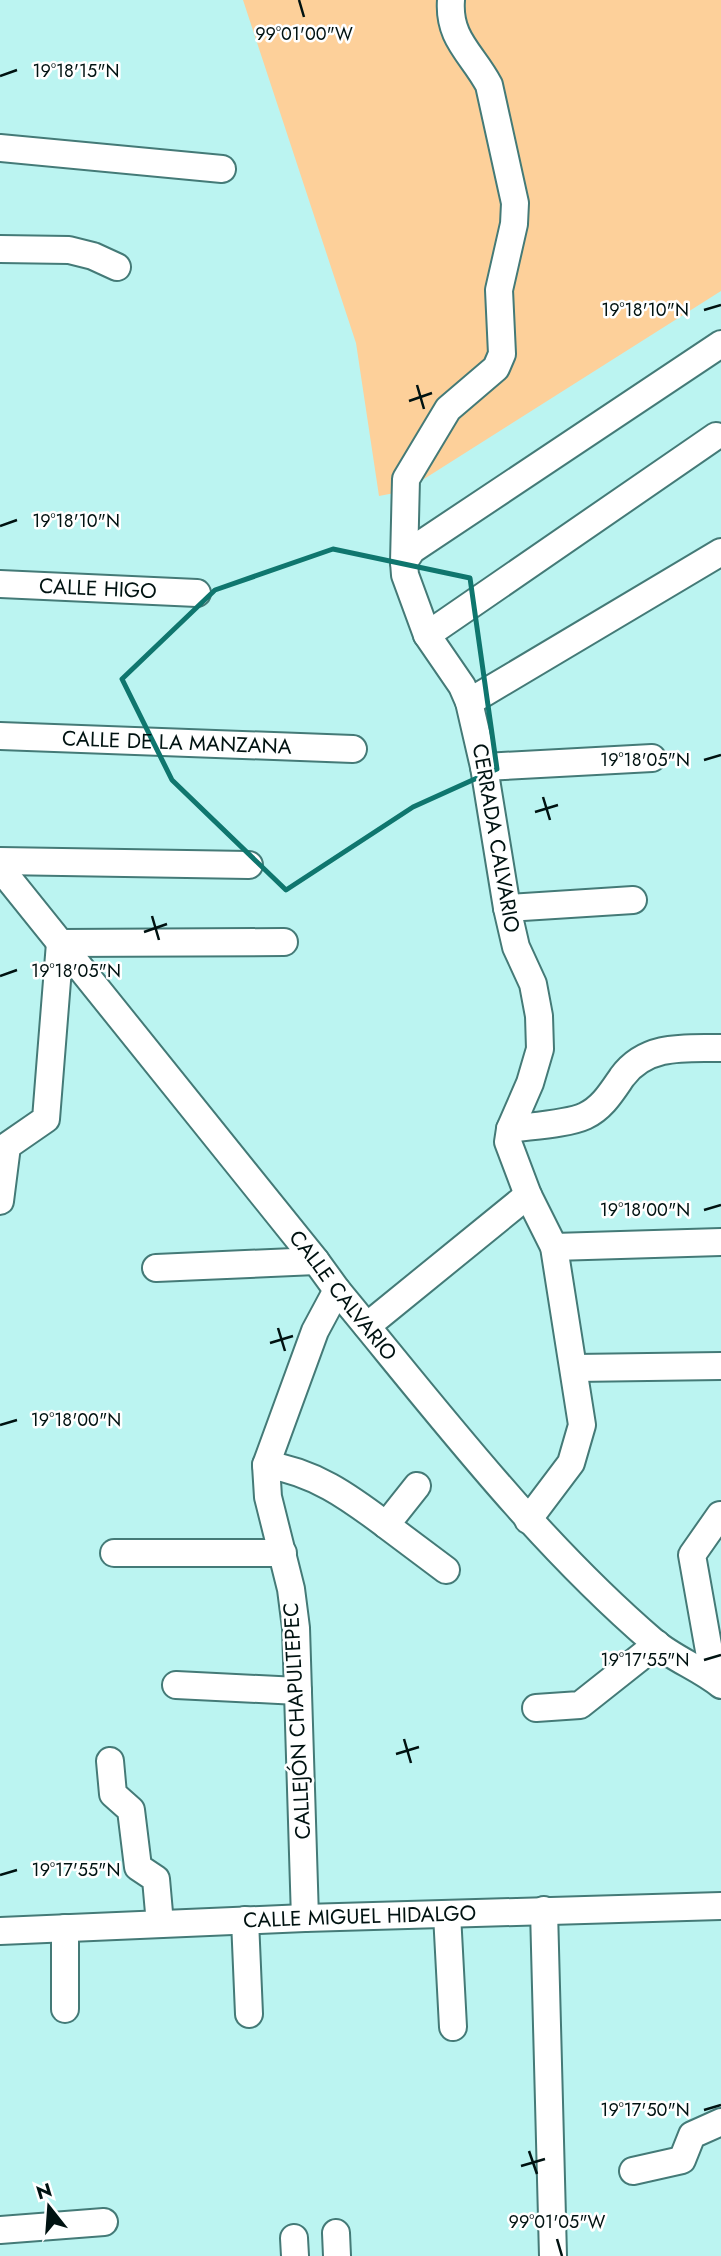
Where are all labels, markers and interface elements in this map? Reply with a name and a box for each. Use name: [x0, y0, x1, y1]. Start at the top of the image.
text: 99°01'00"W: [255, 21, 353, 47]
text: 19°18'15"N: [32, 58, 120, 84]
text: 19°18'10"N: [601, 297, 689, 323]
text: 19°18'10"N: [32, 508, 120, 534]
street label: CALLE HIGO: [38, 571, 157, 606]
street label: CALLE DE LA MANZANA: [61, 723, 292, 762]
street label: CERRADA CALVARIO: [465, 741, 527, 935]
text: 19°18'05"N: [600, 747, 690, 773]
text: 19°18'05"N: [31, 958, 121, 984]
text: 19°18'00"N: [600, 1197, 690, 1223]
street label: CALLE CALVARIO: [282, 1224, 404, 1367]
text: 19°18'00"N: [31, 1407, 121, 1433]
street label: CALLEJÓN CHAPULTEPEC: [276, 1602, 318, 1840]
text: 19°17'55"N: [601, 1647, 689, 1673]
text: 19°17'55"N: [32, 1857, 120, 1883]
street label: CALLE MIGUEL HIDALGO: [243, 1898, 477, 1936]
text: 19°17'50"N: [600, 2097, 690, 2123]
north arrow: [14, 2172, 84, 2242]
text: N: [33, 2176, 55, 2206]
text: 99°01'05"W: [509, 2209, 606, 2235]

